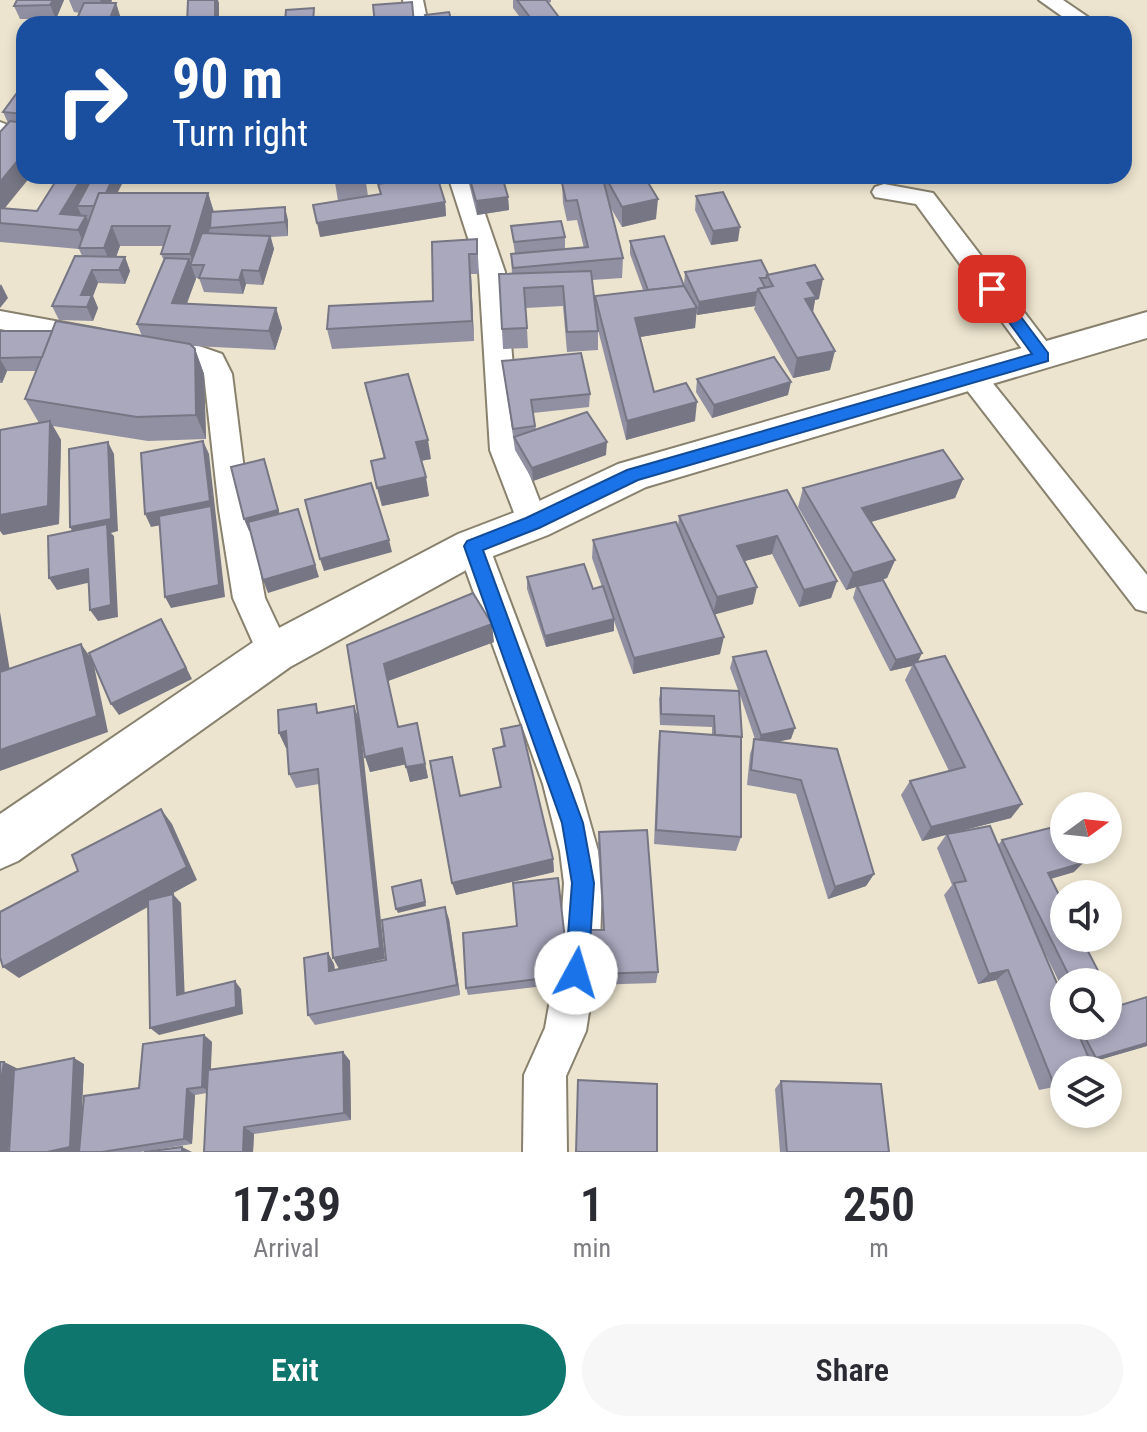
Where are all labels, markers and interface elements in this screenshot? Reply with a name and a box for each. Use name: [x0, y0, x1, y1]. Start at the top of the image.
text: 90 m: [172, 46, 283, 112]
icon: right: [40, 48, 144, 152]
text: Turn right: [172, 113, 308, 155]
pin: [958, 255, 1026, 323]
icon: arrive: [970, 267, 1014, 311]
north arrow: [1050, 792, 1122, 864]
map controls: [1050, 792, 1122, 1128]
button: sound: [1050, 880, 1122, 952]
position arrow: [534, 931, 618, 1015]
button: search: [1050, 968, 1122, 1040]
button: layers: [1050, 1056, 1122, 1128]
text: 17:39: [232, 1176, 341, 1233]
text: 1: [580, 1176, 604, 1233]
text: 250: [843, 1176, 915, 1233]
text: Arrival: [253, 1233, 320, 1263]
text: min: [573, 1233, 611, 1263]
text: m: [869, 1233, 889, 1263]
button: Exit: [24, 1324, 566, 1416]
button: Share: [582, 1324, 1123, 1416]

